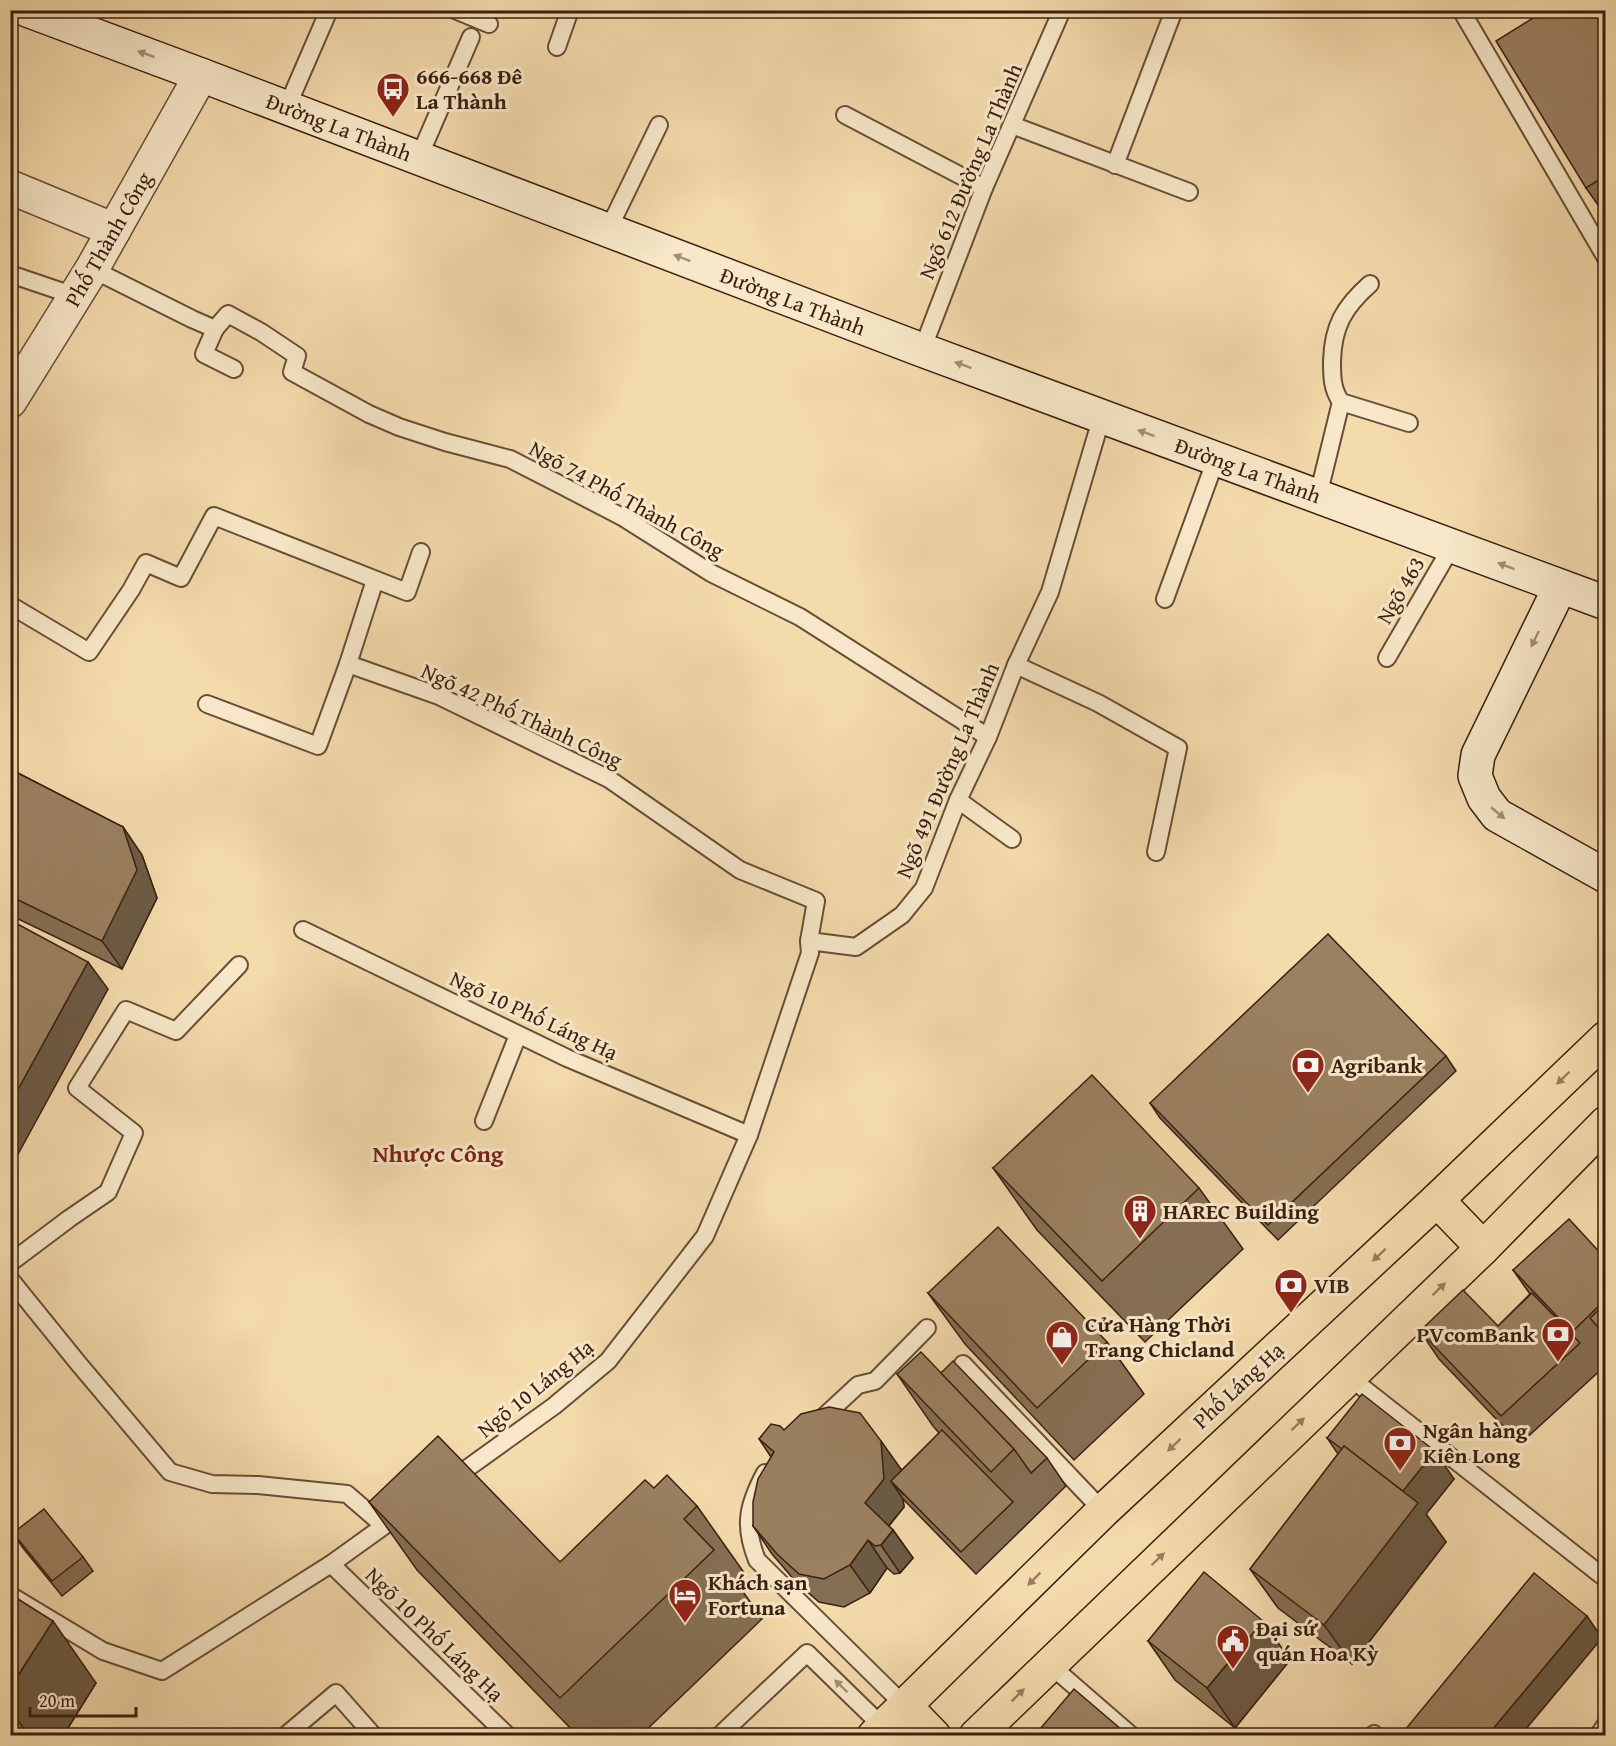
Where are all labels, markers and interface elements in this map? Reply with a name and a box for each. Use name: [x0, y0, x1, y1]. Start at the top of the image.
one-way arrow: [137, 49, 155, 59]
street label: Ngõ 612 Đường La Thành: [910, 58, 1030, 284]
place label: 666-668 Đê La Thành: [416, 60, 523, 117]
bus stop icon: 666-668 Đê La Thành: [375, 71, 411, 118]
street label: Đường La Thành: [262, 85, 417, 170]
street label: Phố Thành Công: [56, 165, 160, 313]
one-way arrow: [673, 253, 691, 263]
street label: Đường La Thành: [716, 259, 871, 344]
one-way arrow: [954, 360, 972, 369]
one-way arrow: [1136, 427, 1154, 437]
street label: Đường La Thành: [1170, 429, 1326, 511]
street label: Ngõ 74 Phố Thành Công: [524, 432, 730, 566]
street label: Ngõ 463: [1368, 550, 1432, 630]
one-way arrow: [1497, 561, 1515, 570]
one-way arrow: [1530, 631, 1540, 648]
street label: Ngõ 42 Phố Thành Công: [416, 654, 628, 776]
street label: Ngõ 491 Đường La Thành: [887, 657, 1007, 883]
one-way arrow: [1491, 807, 1506, 820]
street label: Ngõ 10 Phố Láng Hạ: [445, 962, 624, 1068]
bank icon: Agribank: [1290, 1047, 1326, 1094]
place label: Agribank: [1331, 1049, 1423, 1081]
one-way arrow: [1557, 1071, 1571, 1085]
district label: Nhược Công: [372, 1136, 504, 1171]
building icon: HAREC Building: [1122, 1193, 1158, 1240]
place label: HAREC Building: [1163, 1195, 1319, 1227]
one-way arrow: [1372, 1247, 1386, 1261]
bank icon: VIB: [1273, 1267, 1309, 1314]
place label: VIB: [1314, 1269, 1350, 1301]
one-way arrow: [1432, 1282, 1447, 1296]
place label: Cửa Hàng Thời Trang Chicland: [1085, 1308, 1235, 1365]
bank icon: PVcomBank: [1540, 1316, 1576, 1363]
place label: PVcomBank: [1416, 1318, 1535, 1350]
shop icon: Cửa Hàng Thời Trang Chicland: [1044, 1319, 1080, 1366]
street label: Ngõ 10 Láng Hạ: [470, 1331, 601, 1445]
street label: Phố Láng Hạ: [1185, 1334, 1291, 1436]
place label: Ngân hàng Kiên Long: [1423, 1414, 1528, 1471]
one-way arrow: [1291, 1417, 1306, 1431]
bank icon: Ngân hàng Kiên Long: [1382, 1425, 1418, 1472]
one-way arrow: [1168, 1437, 1182, 1451]
one-way arrow: [1150, 1553, 1165, 1566]
street label: Ngõ 10 Phố Láng Hạ: [358, 1559, 512, 1709]
place label: Khách sạn Fortuna: [708, 1566, 808, 1623]
one-way arrow: [1027, 1572, 1041, 1586]
hotel icon: Khách sạn Fortuna: [667, 1577, 703, 1624]
place label: Đại sứ quán Hoa Kỳ: [1256, 1612, 1379, 1669]
public building icon: Đại sứ quán Hoa Kỳ: [1215, 1623, 1251, 1670]
scale bar: [30, 1680, 136, 1718]
one-way arrow: [835, 1680, 849, 1694]
text: 20 m: [39, 1687, 75, 1714]
one-way arrow: [1011, 1689, 1025, 1703]

